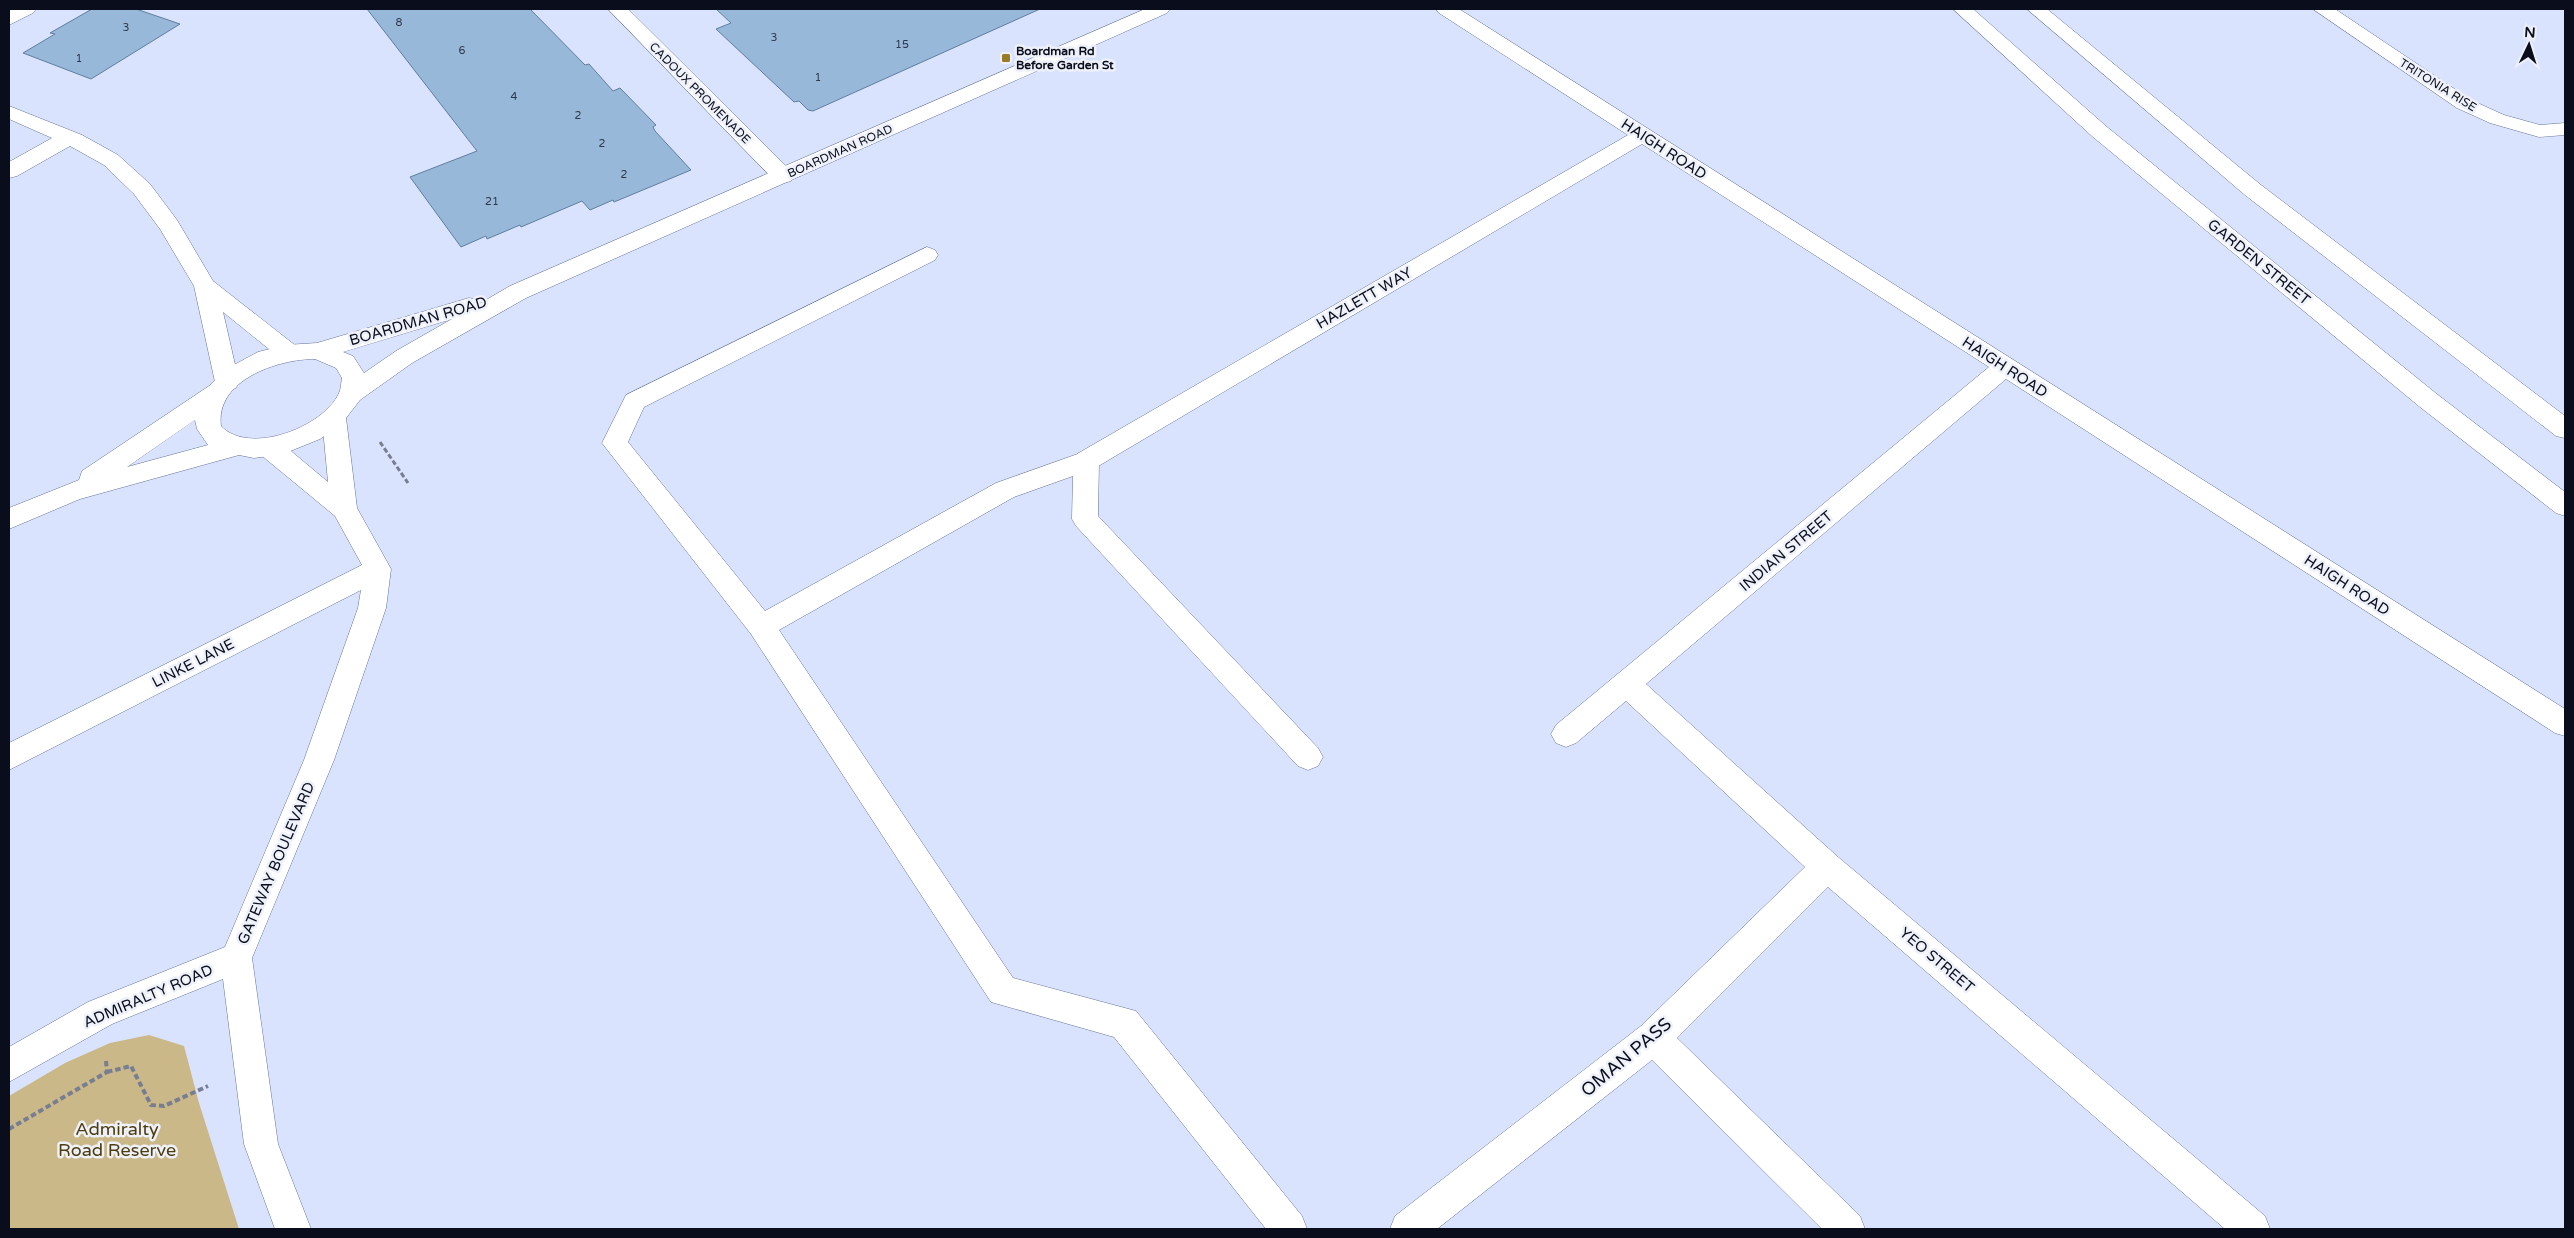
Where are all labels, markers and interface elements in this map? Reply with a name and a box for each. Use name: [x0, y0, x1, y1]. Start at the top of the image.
house number: 8: [396, 16, 403, 29]
north arrow: [2504, 20, 2554, 70]
house number: 3: [123, 21, 130, 34]
text: N: [2524, 24, 2536, 41]
house number: 3: [771, 31, 778, 44]
house number: 15: [895, 38, 909, 51]
street label: CADOUX PROMENADE: [647, 40, 754, 147]
house number: 6: [459, 44, 466, 57]
place label: Boardman Rd Before Garden St: [1016, 44, 1114, 72]
house number: 1: [76, 52, 82, 65]
marker: Boardman Rd Before Garden St: [1000, 52, 1012, 64]
street label: TRITONIA RISE: [2397, 56, 2479, 114]
house number: 1: [815, 71, 821, 84]
house number: 4: [511, 90, 518, 103]
house number: 2: [575, 109, 582, 122]
street label: HAIGH ROAD: [1618, 115, 1710, 183]
street label: BOARDMAN ROAD: [785, 121, 895, 181]
house number: 2: [599, 137, 606, 150]
house number: 2: [621, 168, 628, 181]
house number: 21: [485, 195, 499, 208]
street label: GARDEN STREET: [2204, 215, 2314, 309]
street label: HAZLETT WAY: [1313, 263, 1415, 333]
street label: BOARDMAN ROAD: [347, 293, 489, 349]
street label: HAIGH ROAD: [1959, 333, 2051, 401]
street label: INDIAN STREET: [1736, 507, 1836, 595]
street label: HAIGH ROAD: [2301, 551, 2393, 619]
street label: LINKE LANE: [149, 635, 237, 691]
street label: GATEWAY BOULEVARD: [234, 779, 318, 947]
street label: YEO STREET: [1896, 924, 1978, 996]
street label: ADMIRALTY ROAD: [80, 961, 216, 1031]
street label: OMAN PASS: [1576, 1013, 1676, 1101]
park label: Admiralty Road Reserve: [58, 1118, 176, 1161]

